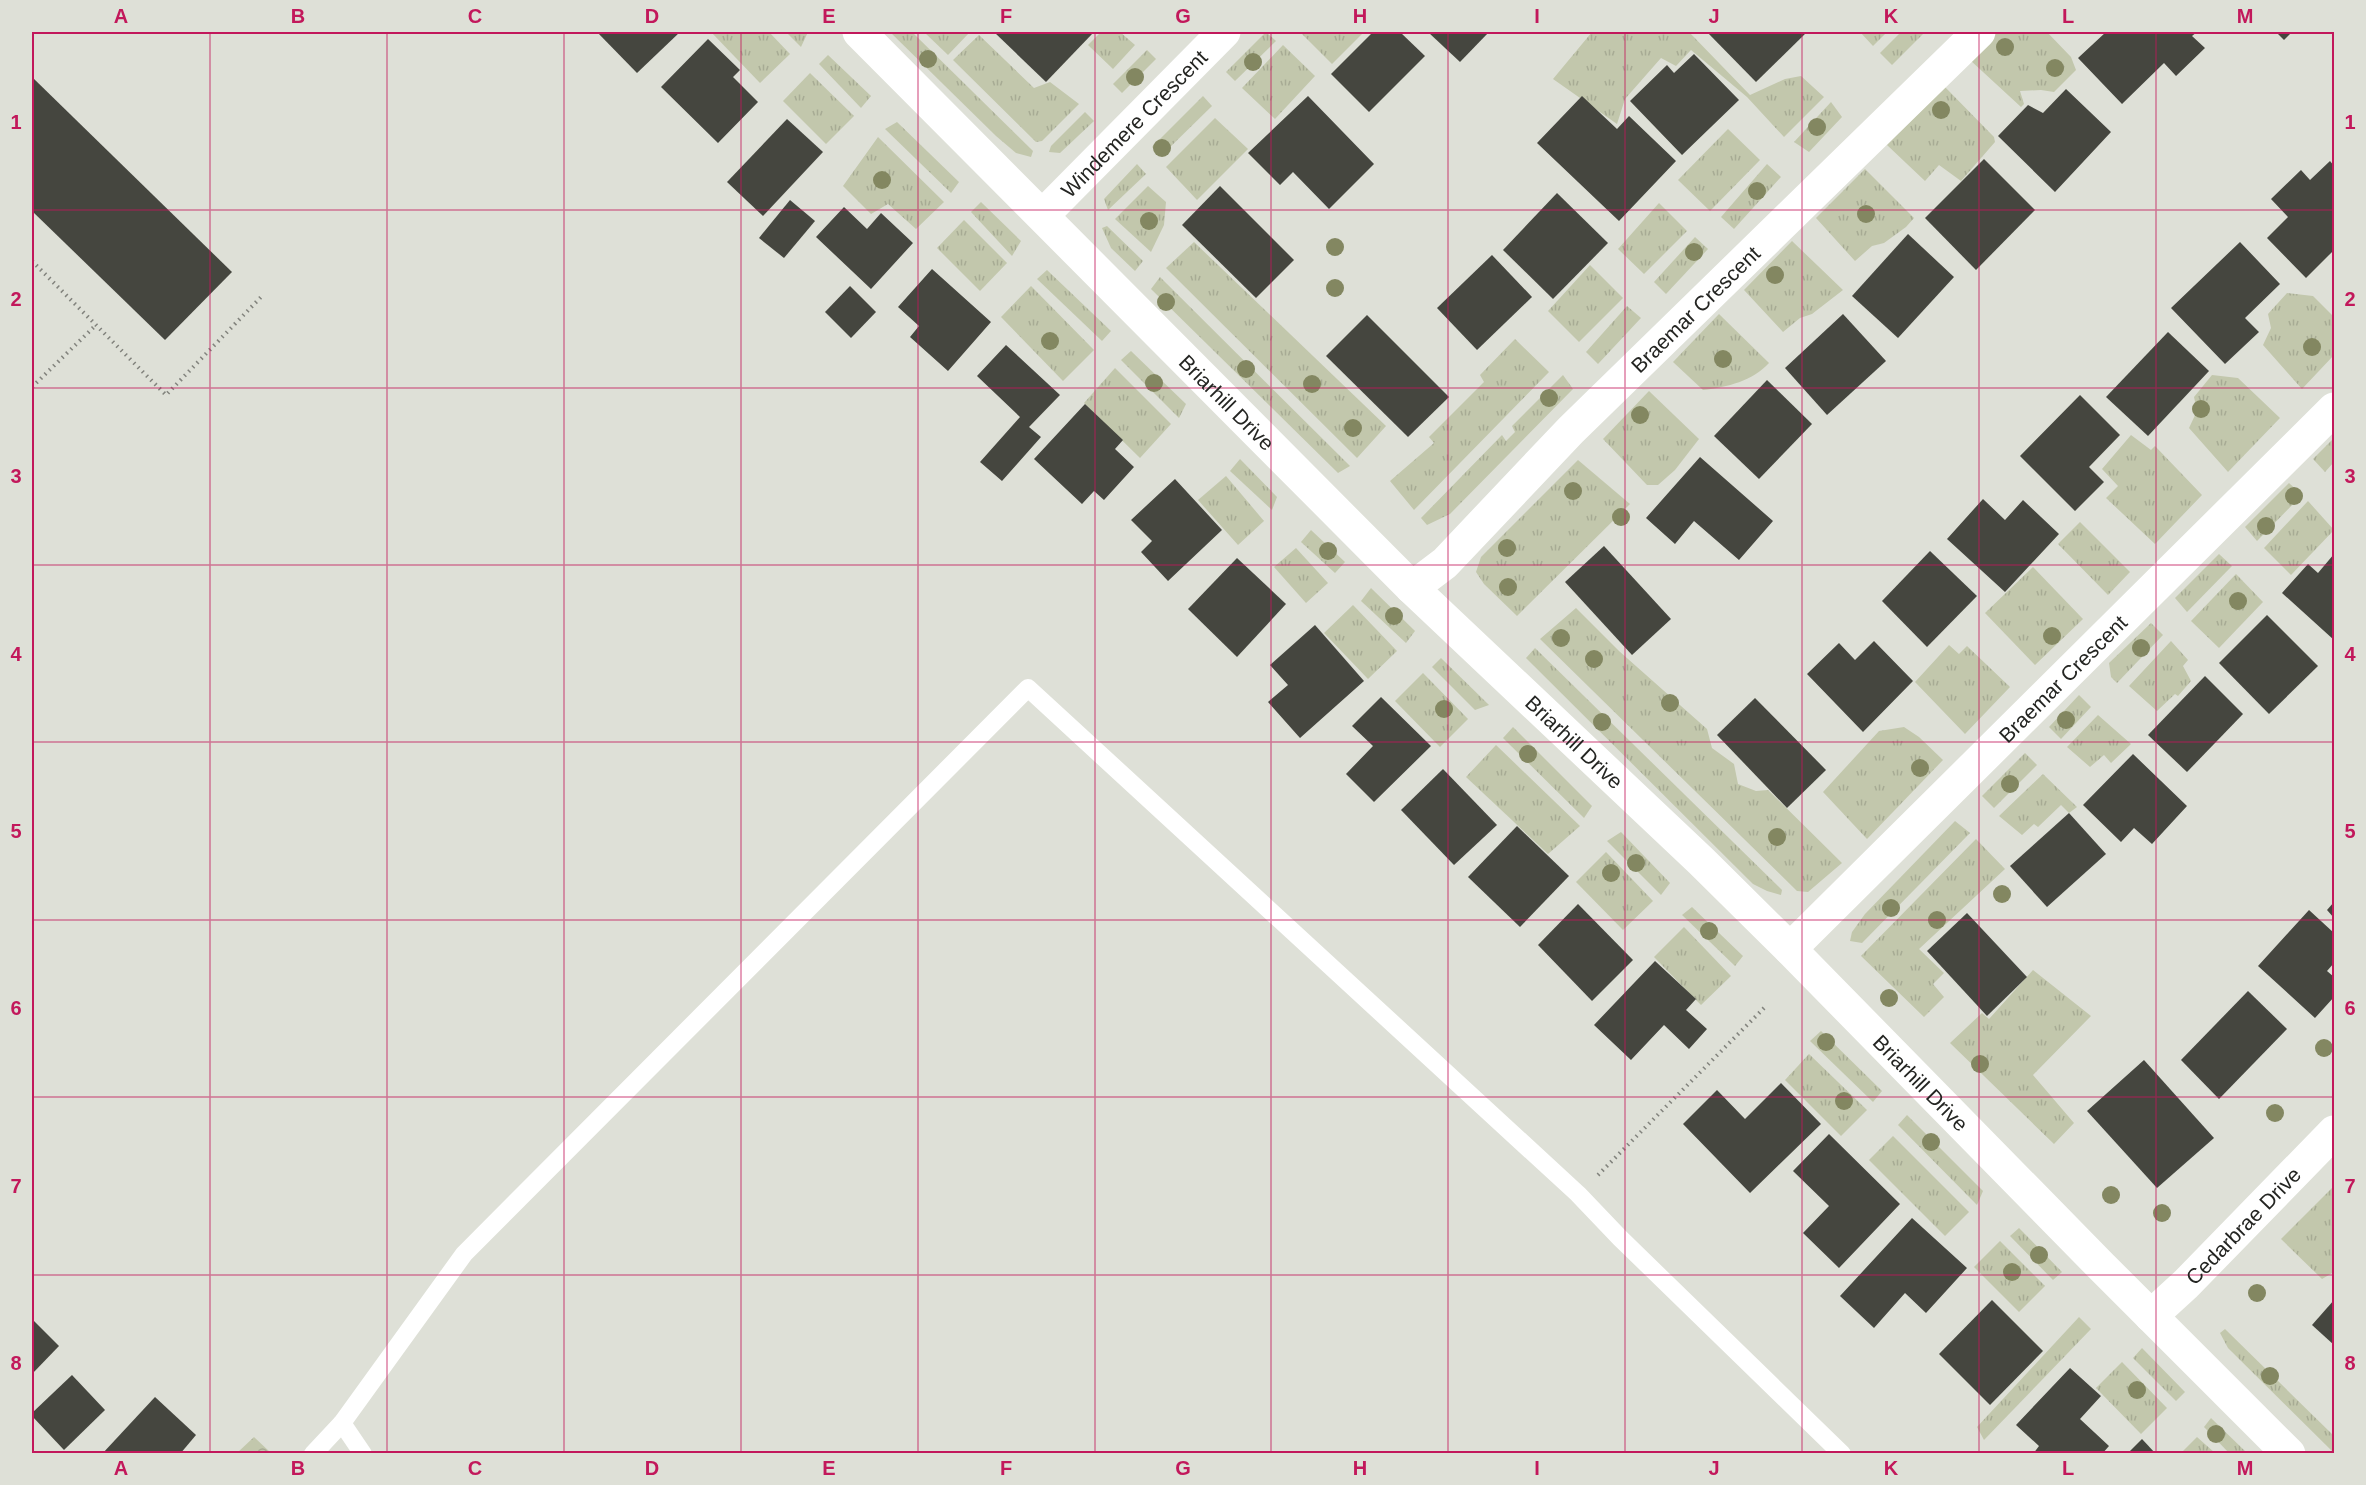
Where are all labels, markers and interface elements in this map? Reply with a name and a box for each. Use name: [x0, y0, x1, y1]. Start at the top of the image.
text: A: [114, 5, 128, 27]
text: B: [291, 5, 305, 27]
text: C: [468, 5, 482, 27]
text: D: [645, 5, 659, 27]
text: E: [822, 5, 836, 27]
text: F: [1000, 5, 1012, 27]
text: G: [1175, 5, 1191, 27]
text: H: [1353, 5, 1367, 27]
text: I: [1534, 5, 1540, 27]
text: J: [1708, 5, 1720, 27]
text: K: [1884, 5, 1899, 27]
text: L: [2062, 5, 2074, 27]
text: M: [2237, 5, 2253, 27]
street label: Windemere Crescent: [1056, 45, 1211, 202]
text: 1: [10, 111, 22, 133]
text: 1: [2344, 111, 2356, 133]
street label: Braemar Crescent: [1626, 241, 1764, 377]
text: 2: [10, 288, 22, 310]
text: 2: [2344, 288, 2356, 310]
street label: Briarhill Drive: [1175, 350, 1279, 455]
text: 3: [10, 465, 22, 487]
text: 3: [2344, 465, 2356, 487]
street label: Braemar Crescent: [1994, 610, 2131, 747]
text: 4: [10, 643, 22, 665]
text: 4: [2344, 643, 2356, 665]
street label: Briarhill Drive: [1521, 690, 1628, 793]
text: 5: [10, 820, 22, 842]
text: 5: [2344, 820, 2356, 842]
text: 6: [10, 997, 22, 1019]
text: 6: [2344, 997, 2356, 1019]
street label: Briarhill Drive: [1869, 1030, 1973, 1135]
street label: Cedarbrae Drive: [2181, 1162, 2305, 1289]
text: 7: [10, 1175, 22, 1197]
text: 7: [2344, 1175, 2356, 1197]
text: 8: [10, 1352, 22, 1374]
text: 8: [2344, 1352, 2356, 1374]
text: A: [114, 1457, 128, 1479]
text: B: [291, 1457, 305, 1479]
text: C: [468, 1457, 482, 1479]
text: D: [645, 1457, 659, 1479]
text: E: [822, 1457, 836, 1479]
text: F: [1000, 1457, 1012, 1479]
text: G: [1175, 1457, 1191, 1479]
text: H: [1353, 1457, 1367, 1479]
text: I: [1534, 1457, 1540, 1479]
text: J: [1708, 1457, 1720, 1479]
text: K: [1884, 1457, 1899, 1479]
text: L: [2062, 1457, 2074, 1479]
text: M: [2237, 1457, 2253, 1479]

